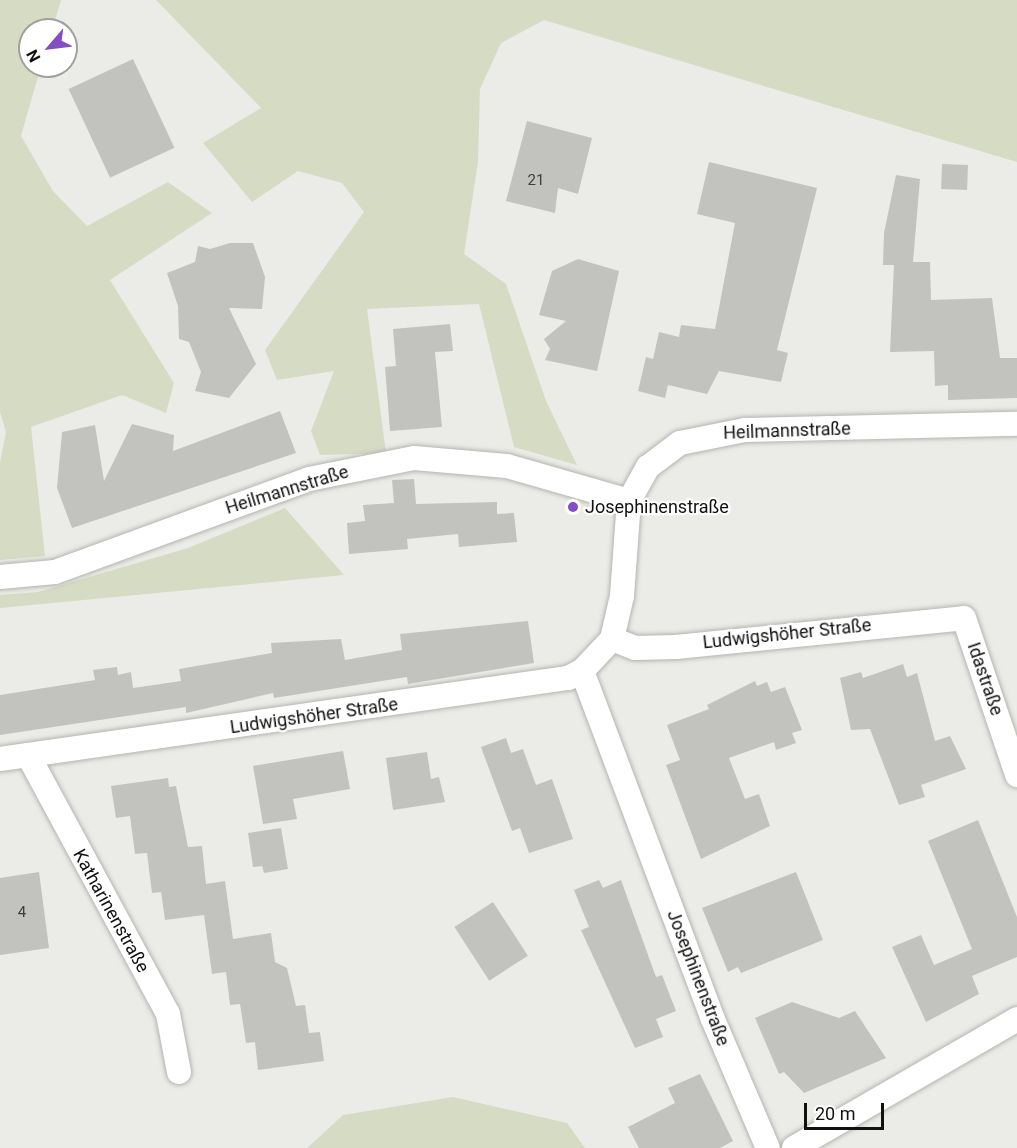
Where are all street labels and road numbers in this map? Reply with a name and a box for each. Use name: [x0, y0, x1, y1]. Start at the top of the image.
street label: Heilmannstraße: [723, 418, 851, 444]
street label: Heilmannstraße: [223, 461, 351, 519]
street label: Ludwigshöher Straße: [702, 614, 872, 654]
street label: Idastraße: [962, 640, 1008, 718]
street label: Ludwigshöher Straße: [229, 694, 399, 738]
street label: Katharinenstraße: [68, 846, 154, 976]
street label: Josephinenstraße: [662, 907, 734, 1049]

